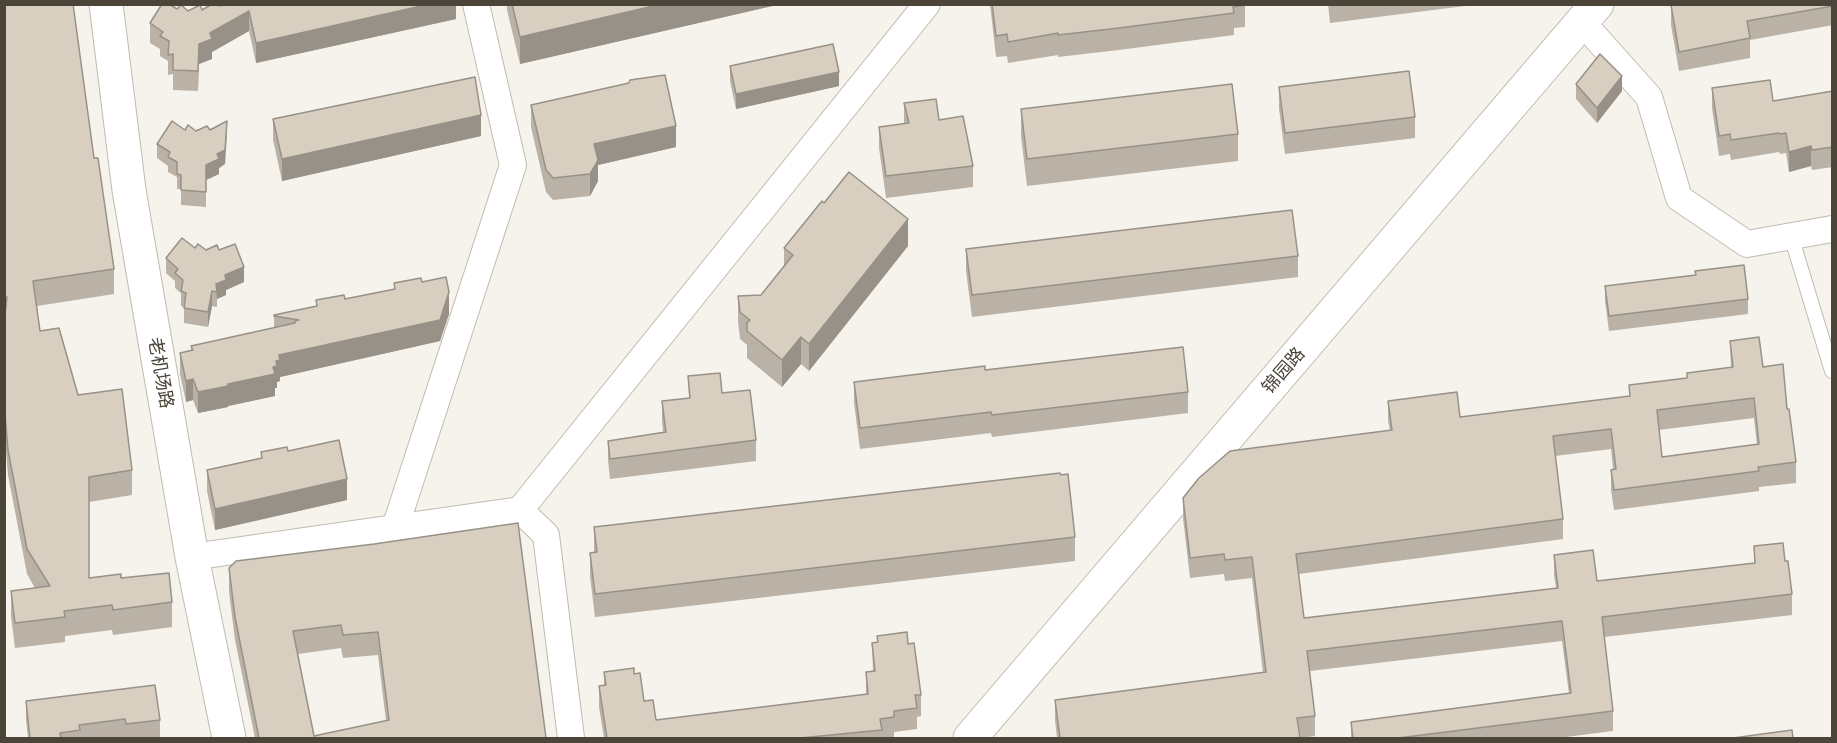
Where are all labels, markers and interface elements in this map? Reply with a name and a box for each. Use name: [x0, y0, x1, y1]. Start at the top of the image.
street label: 老机场路: [143, 336, 177, 410]
street label: 锦园路: [1258, 344, 1310, 398]

